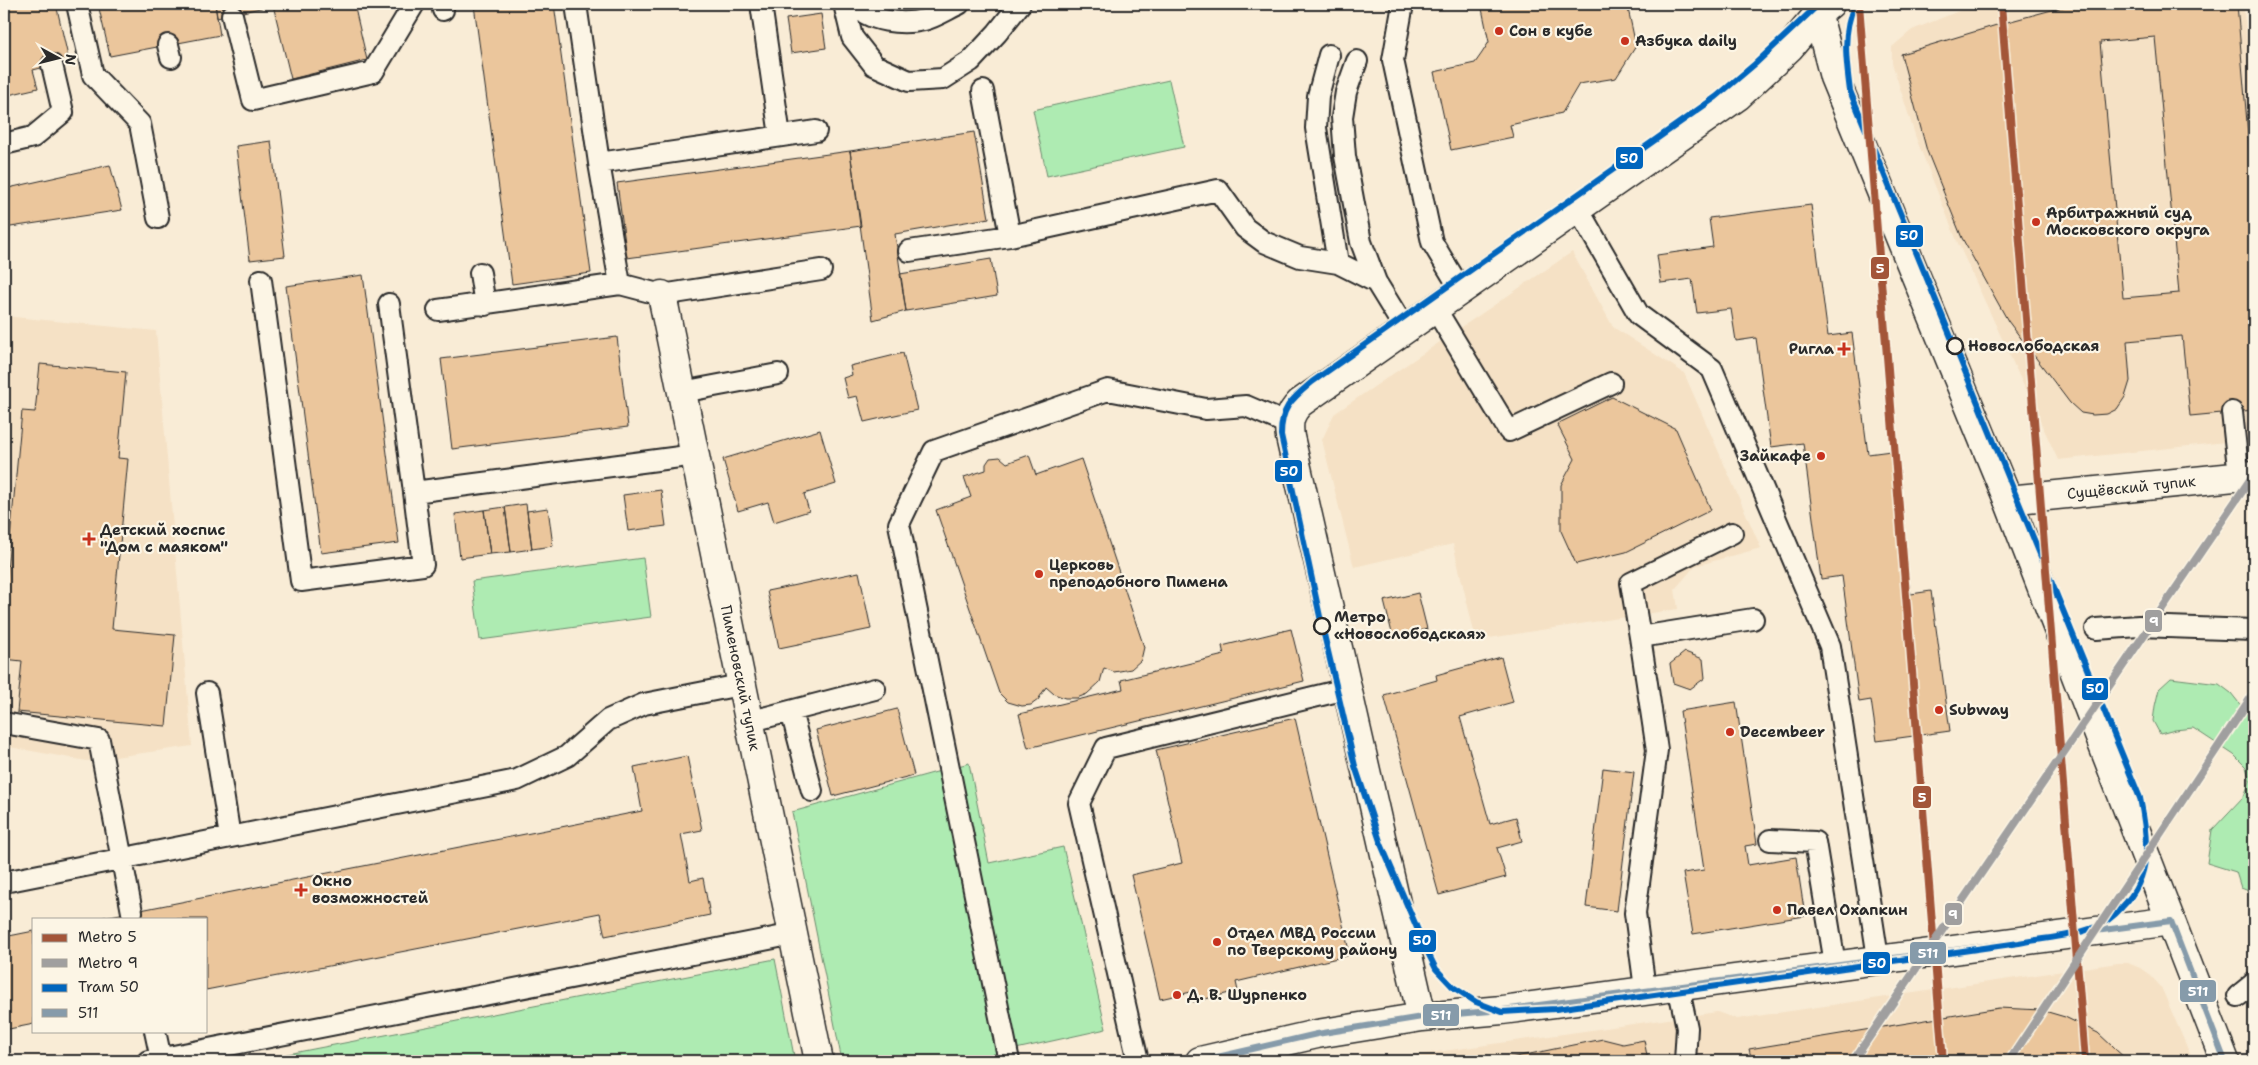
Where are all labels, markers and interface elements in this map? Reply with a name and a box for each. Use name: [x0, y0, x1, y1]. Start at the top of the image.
place label: Сон в кубе: [1509, 21, 1593, 41]
marker: Сон в кубе: [1493, 25, 1505, 37]
place label: Азбука daily: [1635, 31, 1737, 51]
north arrow: [32, 32, 82, 82]
marker: Азбука daily: [1619, 35, 1631, 47]
text: N: [61, 53, 81, 66]
line badge: 50: [1615, 146, 1644, 170]
text: 50: [1620, 149, 1638, 167]
place label: Арбитражный суд Московского округа: [2046, 203, 2210, 240]
marker: Арбитражный суд Московского округа: [2030, 216, 2042, 228]
line badge: 50: [1895, 224, 1924, 248]
text: 50: [1900, 226, 1918, 244]
line badge: 5: [1870, 256, 1890, 280]
text: 5: [1876, 259, 1885, 277]
place label: Новослободская: [1968, 336, 2099, 356]
marker: Новослободская: [1946, 337, 1964, 355]
place label: Ригла: [1789, 339, 1835, 359]
marker: Ригла: [1838, 343, 1850, 355]
place label: Зайкафе: [1740, 446, 1811, 466]
marker: Зайкафе: [1815, 450, 1827, 462]
line badge: 50: [1274, 459, 1303, 483]
text: 50: [1280, 462, 1298, 480]
street label: Сущёвский тупик: [2066, 471, 2197, 504]
place label: Детский хоспис "Дом с маяком": [100, 520, 228, 557]
marker: Детский хоспис "Дом с маяком": [82, 532, 96, 546]
place label: Церковь преподобного Пимена: [1049, 555, 1229, 592]
marker: Церковь преподобного Пимена: [1033, 568, 1045, 580]
street label: Пименовский тупик: [716, 604, 765, 753]
place label: Метро «Новослободская»: [1334, 607, 1486, 644]
line badge: 9: [2144, 609, 2163, 633]
text: 9: [2149, 612, 2159, 630]
marker: Метро «Новослободская»: [1313, 617, 1331, 635]
line badge: 50: [2081, 677, 2109, 701]
text: 50: [2086, 679, 2104, 697]
place label: Subway: [1949, 700, 2009, 720]
marker: Subway: [1933, 704, 1945, 716]
place label: Decembeer: [1740, 722, 1825, 742]
marker: Decembeer: [1724, 726, 1736, 738]
line badge: 5: [1912, 785, 1932, 809]
text: 5: [1918, 788, 1927, 806]
place label: Окно возможностей: [312, 871, 429, 908]
marker: Окно возможностей: [294, 883, 308, 897]
place label: Павел Охапкин: [1787, 900, 1908, 920]
line badge: 9: [1944, 902, 1963, 926]
marker: Павел Охапкин: [1771, 904, 1783, 916]
text: 9: [1948, 905, 1958, 923]
legend: [32, 918, 208, 1032]
place label: Отдел МВД России по Тверскому району: [1227, 923, 1397, 960]
text: Metro 5: [78, 927, 137, 947]
line badge: 50: [1408, 929, 1437, 953]
text: 50: [1413, 931, 1431, 949]
marker: Отдел МВД России по Тверскому району: [1211, 936, 1223, 948]
line badge: 511: [1909, 941, 1947, 965]
text: 511: [1918, 944, 1938, 962]
line badge: 50: [1862, 951, 1891, 975]
text: Metro 9: [78, 953, 138, 973]
text: 50: [1868, 954, 1886, 972]
text: Tram 50: [78, 977, 139, 997]
line badge: 511: [2179, 979, 2217, 1003]
text: 511: [2188, 982, 2208, 1000]
place label: Д. В. Шурпенко: [1187, 985, 1307, 1005]
marker: Д. В. Шурпенко: [1171, 989, 1183, 1001]
text: 511: [78, 1003, 99, 1023]
line badge: 511: [1422, 1003, 1460, 1027]
text: 511: [1431, 1006, 1451, 1024]

